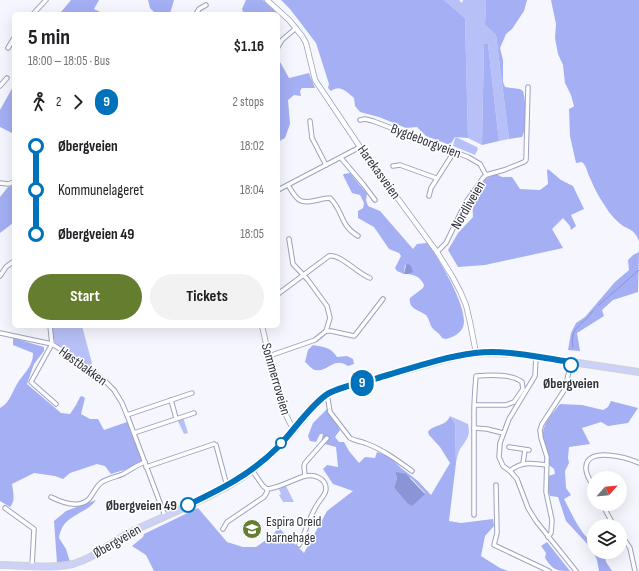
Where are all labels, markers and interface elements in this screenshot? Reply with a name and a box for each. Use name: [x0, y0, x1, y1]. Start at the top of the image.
text: 5 min: [28, 24, 70, 51]
text: $1.16: [234, 37, 264, 56]
text: 18:00 – 18:05 · Bus: [28, 53, 110, 69]
icon: walk: [28, 91, 50, 113]
icon: forward: [67, 91, 89, 113]
text: 9: [103, 93, 110, 110]
text: 2: [56, 94, 61, 110]
text: 2 stops: [233, 94, 264, 110]
street label: Bygdeborgveien: [388, 120, 464, 162]
text: Øbergveien: [58, 137, 118, 156]
text: 18:02: [240, 138, 264, 154]
street label: Harekasveien: [354, 142, 404, 202]
street label: Nordliveien: [447, 178, 489, 232]
text: Kommunelageret: [58, 181, 144, 200]
text: 18:04: [240, 182, 264, 198]
text: Øbergveien 49: [58, 225, 134, 244]
text: 18:05: [240, 226, 264, 242]
button: Start: [28, 274, 142, 320]
button: Tickets: [150, 274, 264, 320]
street label: Sommerroveien: [258, 341, 294, 417]
street label: Høstbakken: [56, 343, 110, 389]
marker: Øbergveien: [563, 357, 579, 373]
line badge: 9: [349, 370, 375, 396]
text: 9: [359, 374, 365, 391]
place label: Øbergveien: [543, 375, 599, 392]
unlabelled marker: [275, 437, 287, 449]
north arrow: [587, 471, 627, 511]
map controls: [587, 471, 627, 559]
place label: Øbergveien 49: [106, 497, 177, 514]
marker: Øbergveien 49: [180, 497, 196, 513]
place label: Espira Oreid barnehage: [266, 513, 322, 546]
school or university icon: Espira Oreid barnehage: [241, 518, 263, 540]
button: layers: [587, 519, 627, 559]
street label: Øbergveien: [90, 521, 144, 561]

